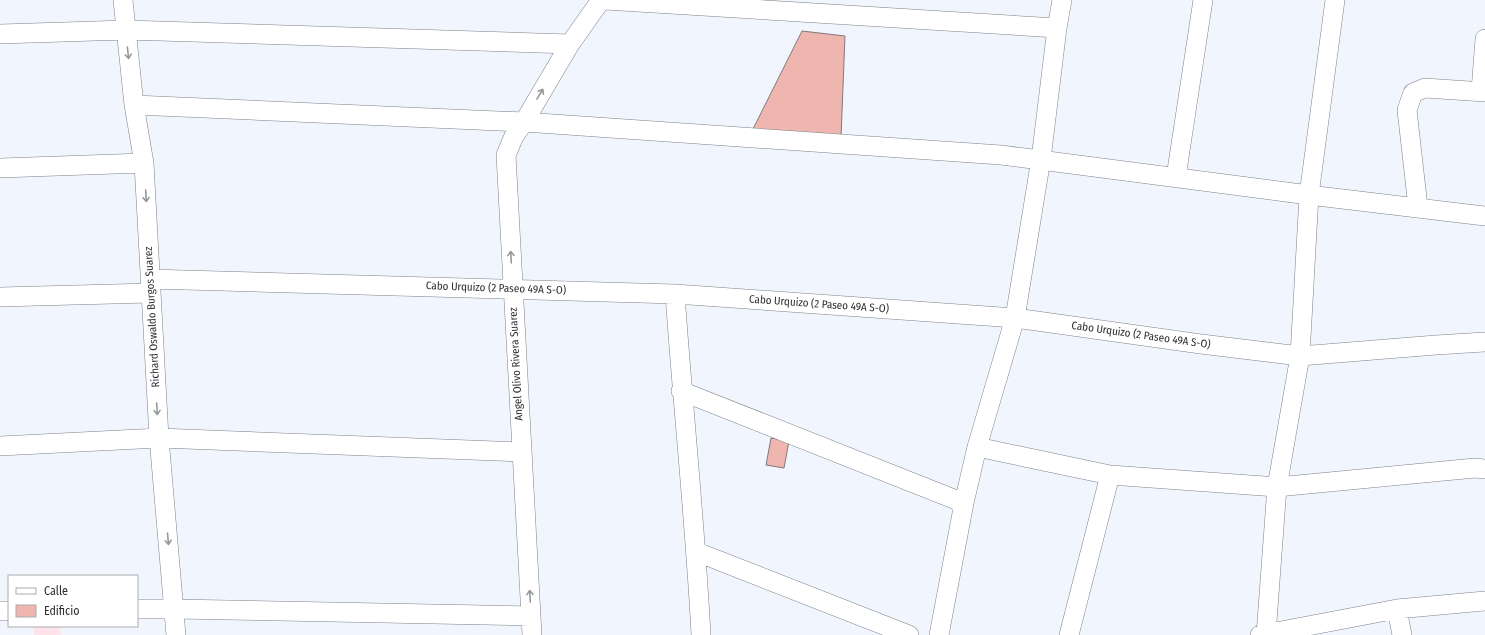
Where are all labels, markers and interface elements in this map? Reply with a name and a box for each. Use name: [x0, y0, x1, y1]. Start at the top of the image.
one-way arrow: [125, 46, 132, 59]
one-way arrow: [537, 88, 545, 100]
one-way arrow: [142, 189, 149, 202]
street label: Richard Oswaldo Burgos Suarez: [142, 246, 162, 388]
one-way arrow: [507, 251, 514, 264]
street label: Cabo Urquizo (2 Paseo 49A S-O): [426, 279, 566, 297]
street label: Cabo Urquizo (2 Paseo 49A S-O): [749, 293, 889, 315]
street label: Angel Olivo Rivera Suarez: [507, 306, 525, 421]
street label: Cabo Urquizo (2 Paseo 49A S-O): [1071, 319, 1211, 351]
one-way arrow: [153, 402, 161, 415]
one-way arrow: [164, 532, 172, 545]
legend: [8, 575, 138, 627]
text: Calle: [44, 584, 68, 598]
one-way arrow: [526, 590, 533, 603]
text: Edificio: [44, 604, 80, 618]

